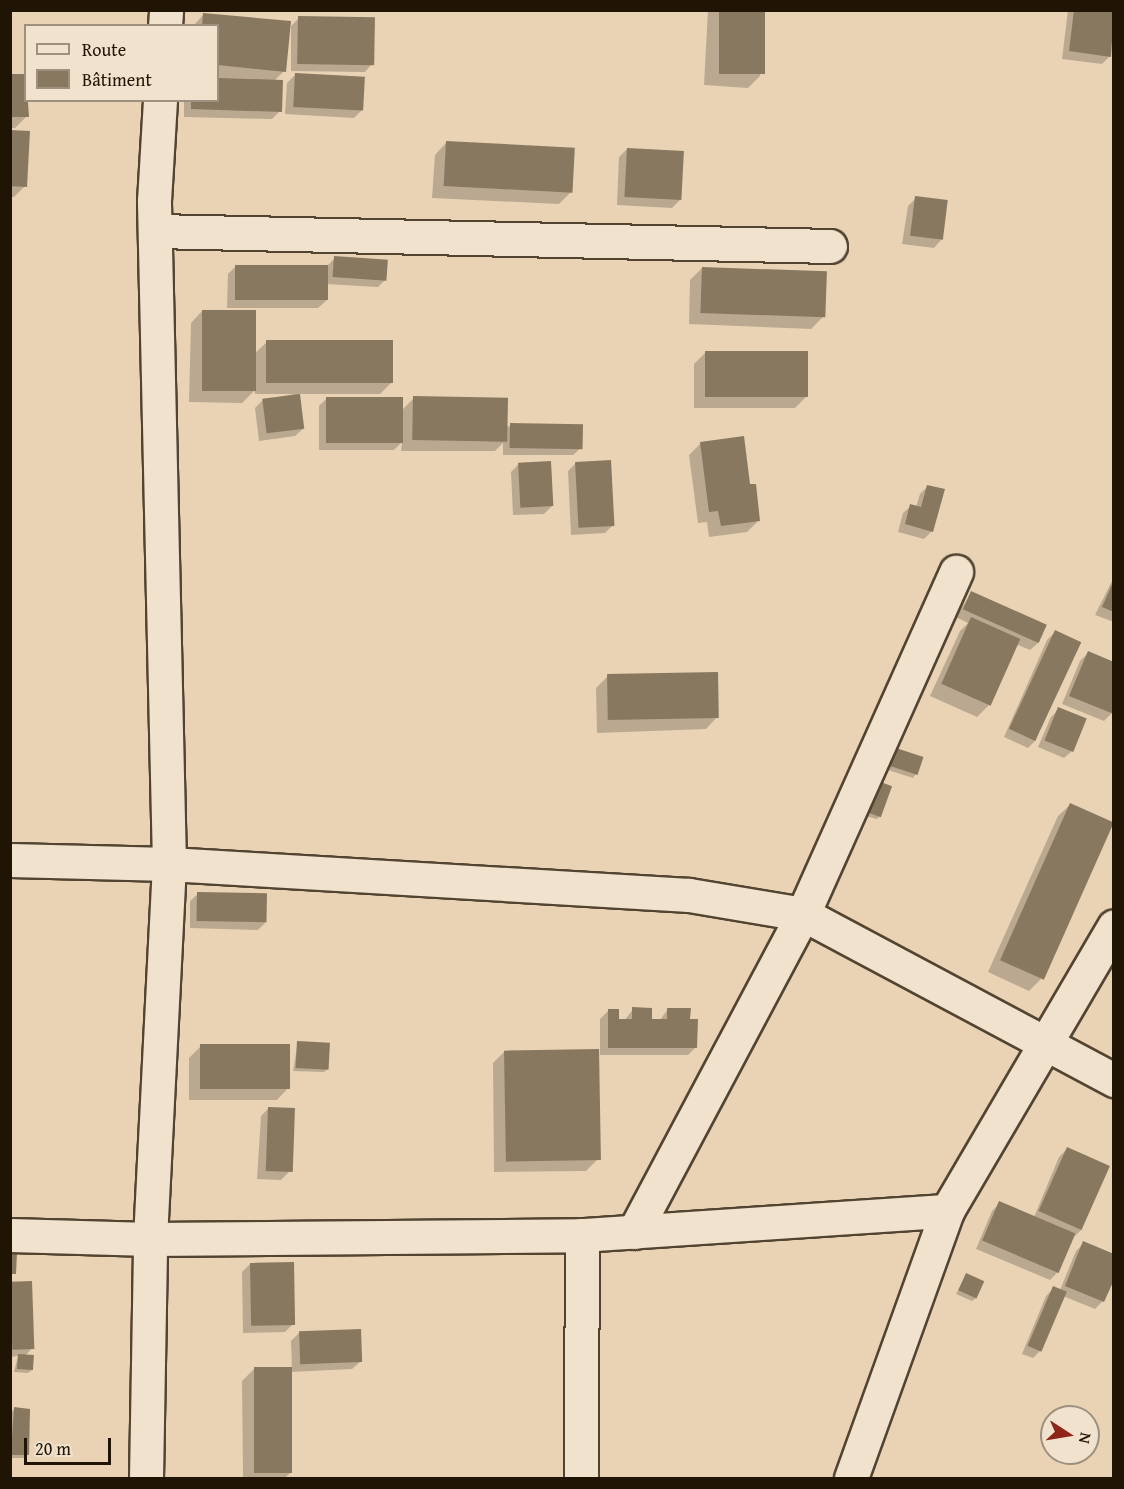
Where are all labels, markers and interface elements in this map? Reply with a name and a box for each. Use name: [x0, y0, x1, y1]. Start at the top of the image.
legend: [24, 24, 219, 102]
text: Route: [82, 36, 126, 63]
text: Bâtiment: [82, 66, 152, 93]
north arrow: [1040, 1405, 1100, 1465]
scale bar: [27, 1426, 114, 1464]
text: N: [1073, 1431, 1099, 1446]
text: 20 m: [35, 1435, 71, 1462]

